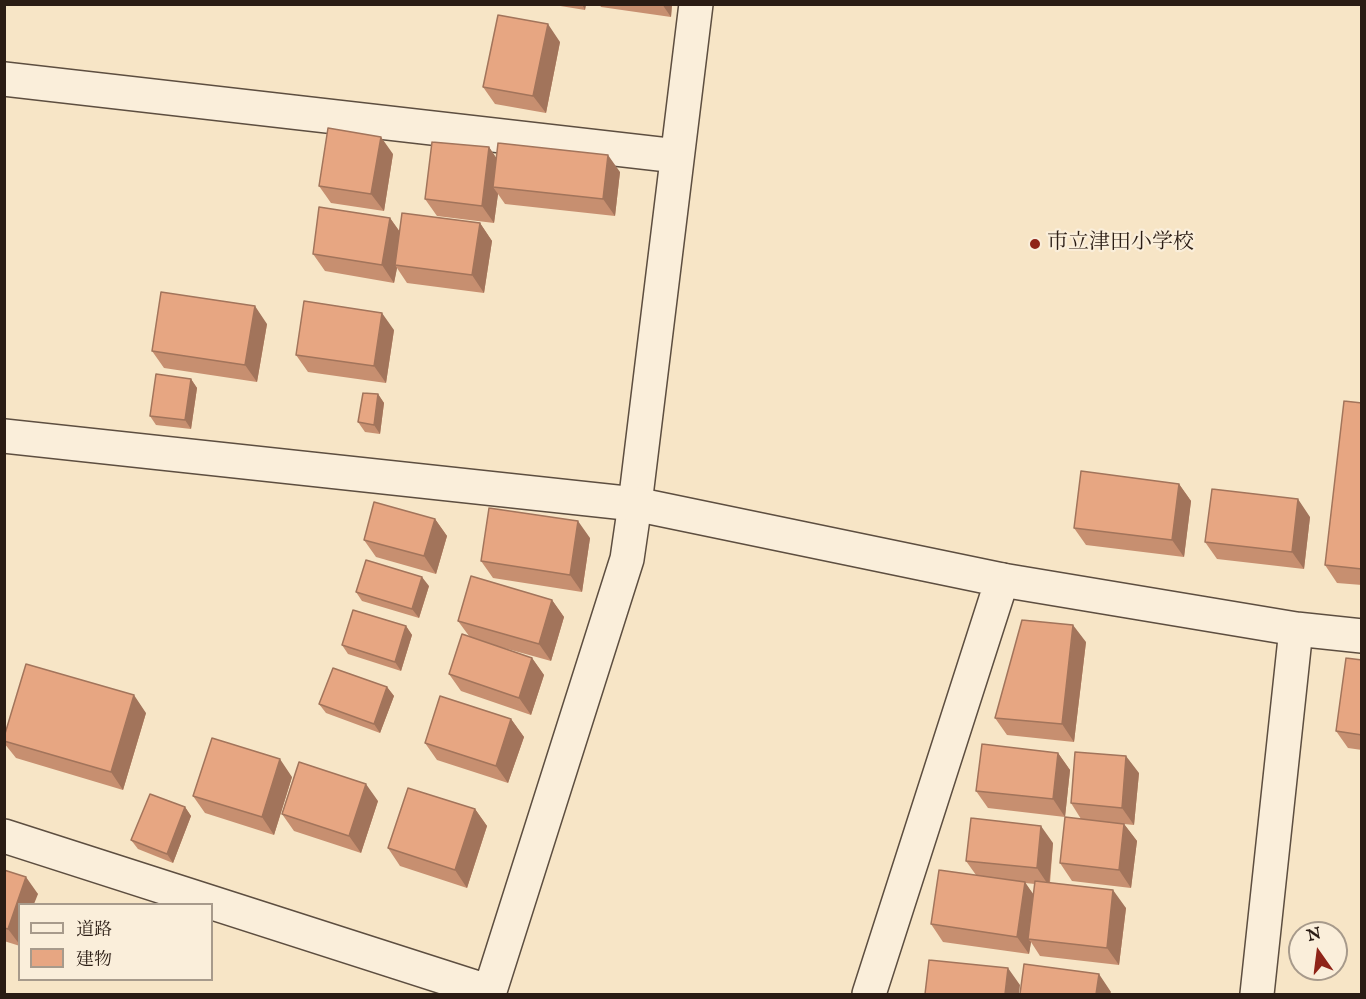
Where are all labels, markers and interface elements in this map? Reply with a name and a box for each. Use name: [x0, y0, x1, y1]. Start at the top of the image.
place label: 市立津田小学校: [1047, 231, 1194, 257]
marker: 市立津田小学校: [1028, 237, 1042, 251]
legend: [18, 903, 213, 981]
text: 道路: [76, 919, 112, 942]
north arrow: [1288, 921, 1348, 981]
text: N: [1305, 924, 1323, 947]
text: 建物: [76, 949, 112, 972]

